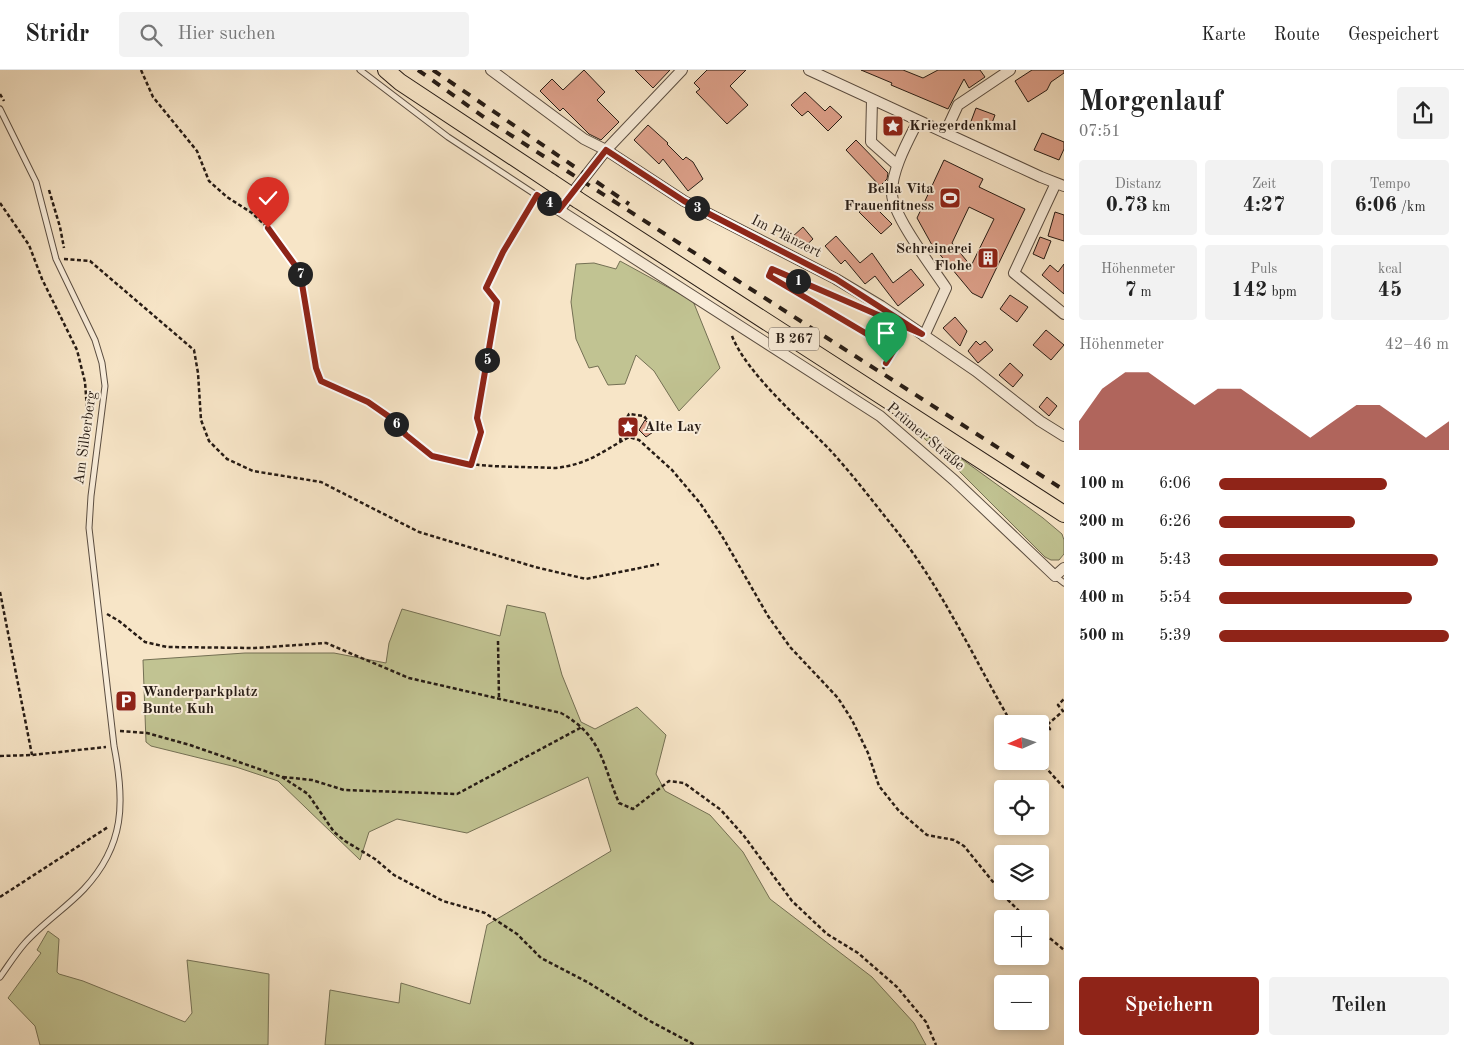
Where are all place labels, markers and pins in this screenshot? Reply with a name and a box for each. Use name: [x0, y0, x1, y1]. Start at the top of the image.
place icon: Kriegerdenkmal: [881, 114, 905, 138]
place label: Kriegerdenkmal: [909, 119, 1017, 134]
pin: [247, 177, 289, 228]
place label: Bella Vita Frauenfitness: [844, 182, 934, 214]
sports icon: Bella Vita Frauenfitness: [938, 186, 962, 210]
pin: 4: [536, 190, 562, 216]
pin: 3: [684, 196, 710, 220]
place label: Schreinerei Flohe: [896, 242, 972, 274]
building icon: Schreinerei Flohe: [976, 246, 1000, 270]
pin: 7: [288, 262, 312, 286]
pin: 1: [786, 268, 810, 294]
pin: [865, 312, 907, 363]
pin: 5: [474, 348, 500, 372]
pin: 6: [384, 412, 408, 436]
place icon: Alte Lay: [616, 415, 640, 439]
place label: Alte Lay: [644, 420, 702, 435]
place label: Wanderparkplatz Bunte Kuh: [142, 685, 258, 717]
parking icon: Wanderparkplatz Bunte Kuh: [114, 689, 138, 713]

